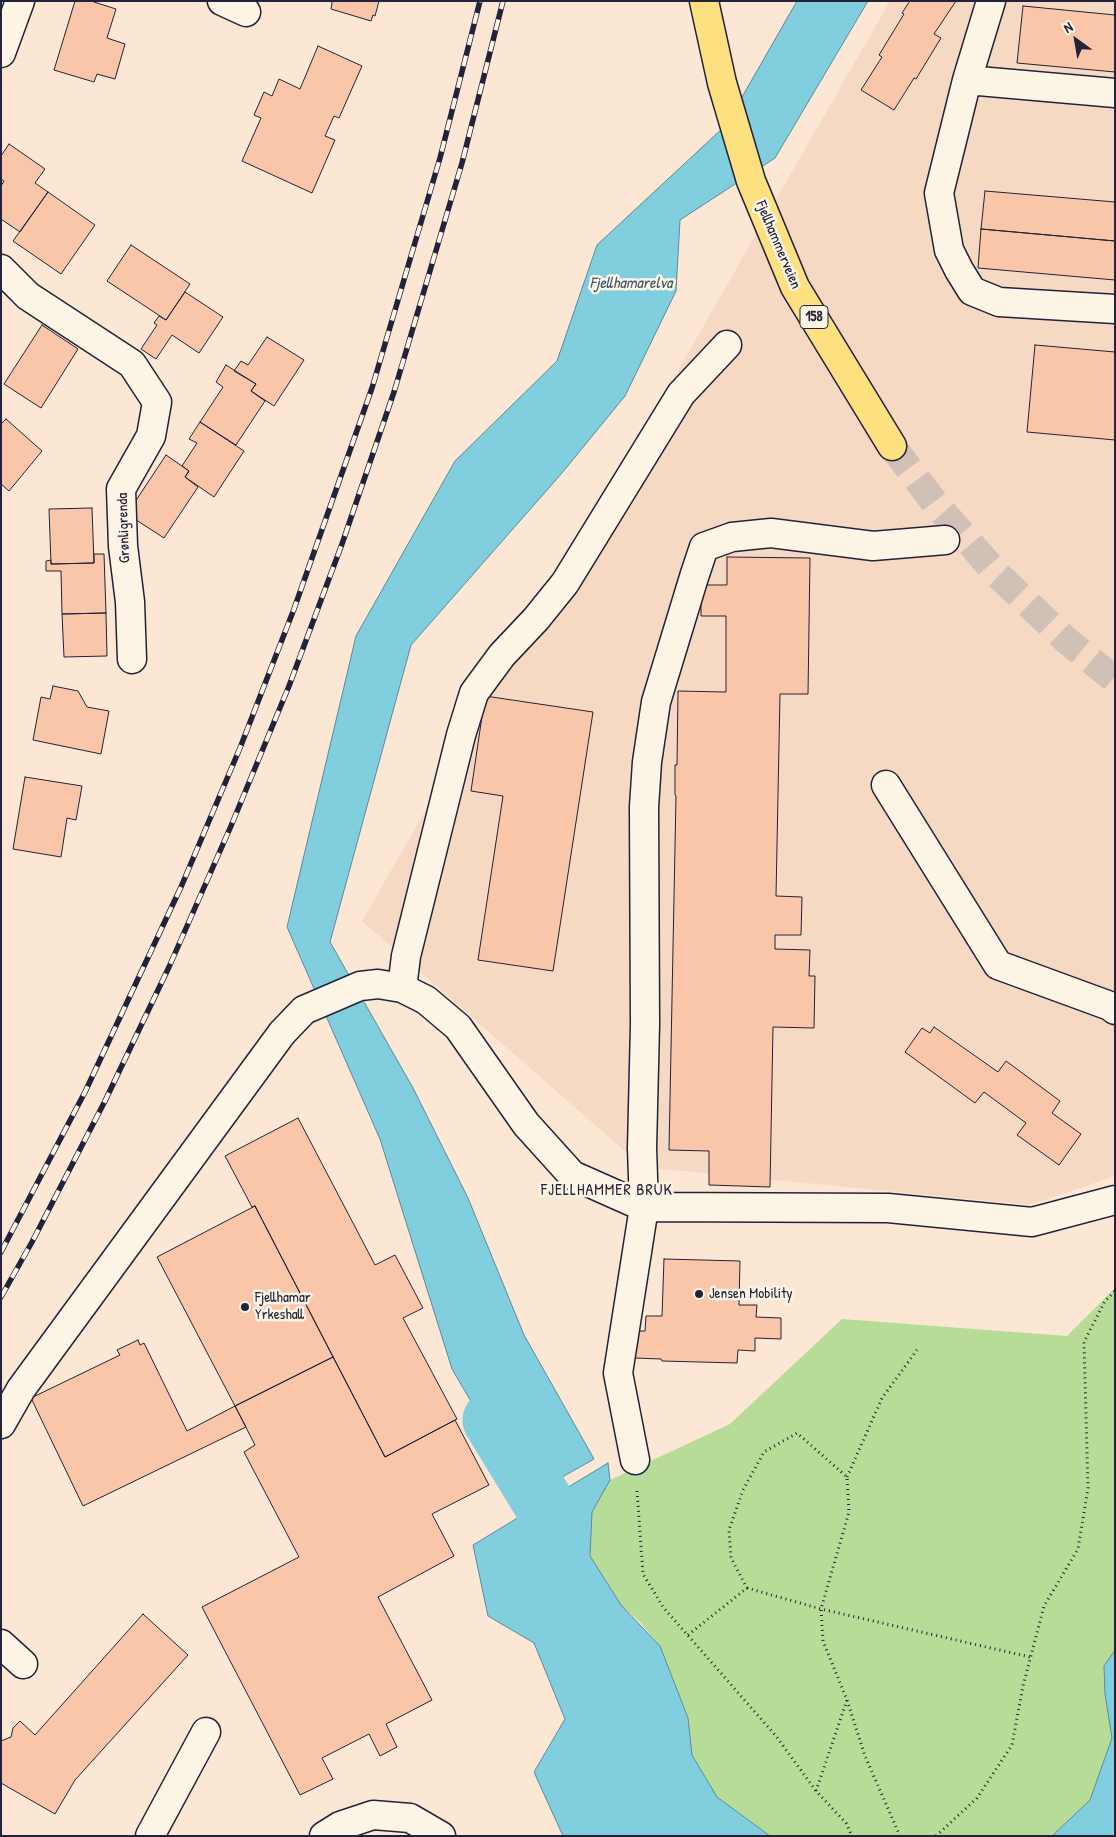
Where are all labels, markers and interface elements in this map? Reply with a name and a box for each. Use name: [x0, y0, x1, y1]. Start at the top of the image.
north arrow: [1051, 15, 1101, 65]
text: N: [1060, 17, 1076, 37]
street label: Fjellhammerveien: [751, 198, 805, 292]
water label: Fjellhamarelva: [590, 274, 672, 294]
road number: 158: [800, 306, 828, 328]
street label: Grønligrenda: [114, 493, 134, 563]
district label: FJELLHAMMER BRUK: [539, 1181, 675, 1201]
place label: Jensen Mobility: [709, 1285, 793, 1303]
marker: Jensen Mobility: [693, 1288, 705, 1300]
place label: Fjellhamar Yrkeshall: [255, 1289, 311, 1324]
marker: Fjellhamar Yrkeshall: [239, 1301, 251, 1313]

